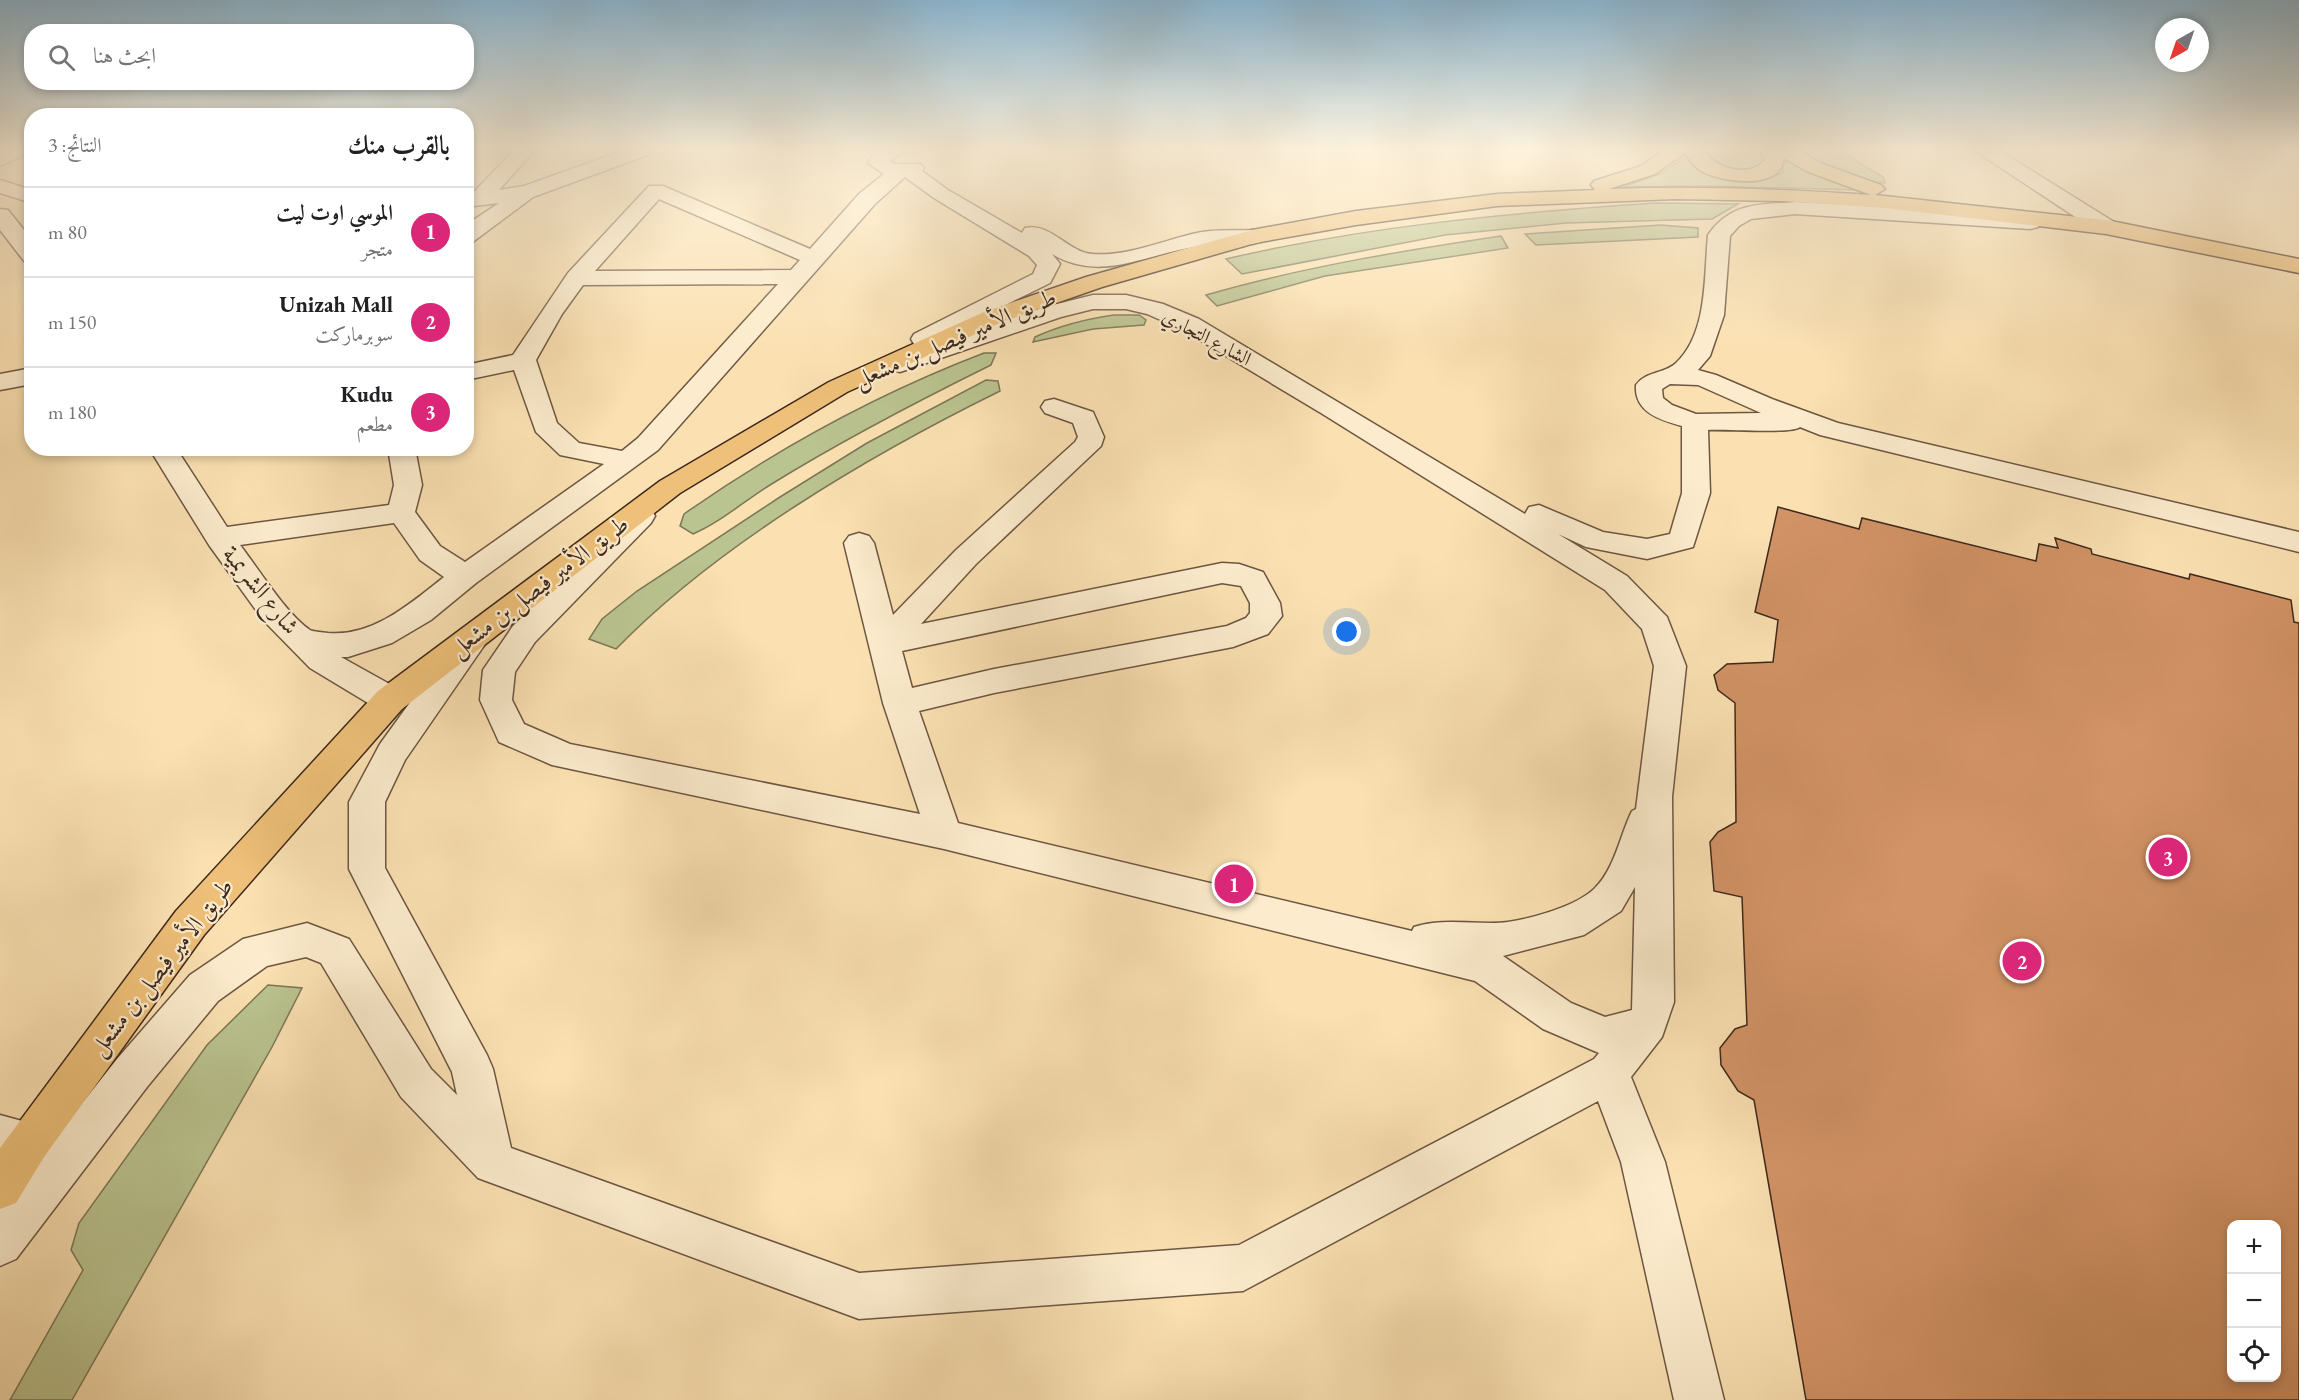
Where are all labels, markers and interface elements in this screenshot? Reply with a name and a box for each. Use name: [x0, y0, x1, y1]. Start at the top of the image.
north arrow: [2155, 18, 2209, 72]
search box: [24, 24, 474, 90]
icon: search: [45, 41, 78, 74]
text: ابحث هنا: [93, 41, 156, 70]
text: بالقرب منك: [348, 128, 450, 162]
text: النتائج: 3: [48, 132, 102, 158]
text: الموسي اوت ليت: [276, 198, 393, 227]
text: 80 m: [48, 219, 87, 245]
text: 1: [425, 219, 436, 245]
text: متجر: [361, 236, 393, 262]
street label: طريق الأمير فيصل بن مشعل: [849, 281, 1062, 396]
text: Unizah Mall: [279, 290, 393, 319]
street label: الشارع التجاري: [1155, 303, 1256, 376]
text: 150 m: [48, 309, 96, 335]
text: 2: [425, 309, 436, 335]
text: سوبرماركت: [315, 321, 393, 347]
text: Kudu: [341, 380, 393, 409]
text: 180 m: [48, 399, 96, 425]
text: 3: [425, 399, 436, 425]
text: مطعم: [356, 411, 393, 437]
street label: طريق الأمير فيصل بن مشعل: [443, 508, 636, 665]
street label: شارع الشريمية: [212, 539, 307, 644]
your location: [1332, 617, 1361, 646]
pin: 3: [2148, 834, 2188, 880]
pin: 1: [1214, 862, 1254, 906]
street label: طريق الأمير فيصل بن مشعل: [82, 872, 241, 1063]
pin: 2: [2002, 938, 2042, 984]
map controls: [2227, 1220, 2281, 1382]
button: +: [2227, 1220, 2281, 1274]
button: −: [2227, 1274, 2281, 1328]
button: locate: [2227, 1328, 2281, 1382]

